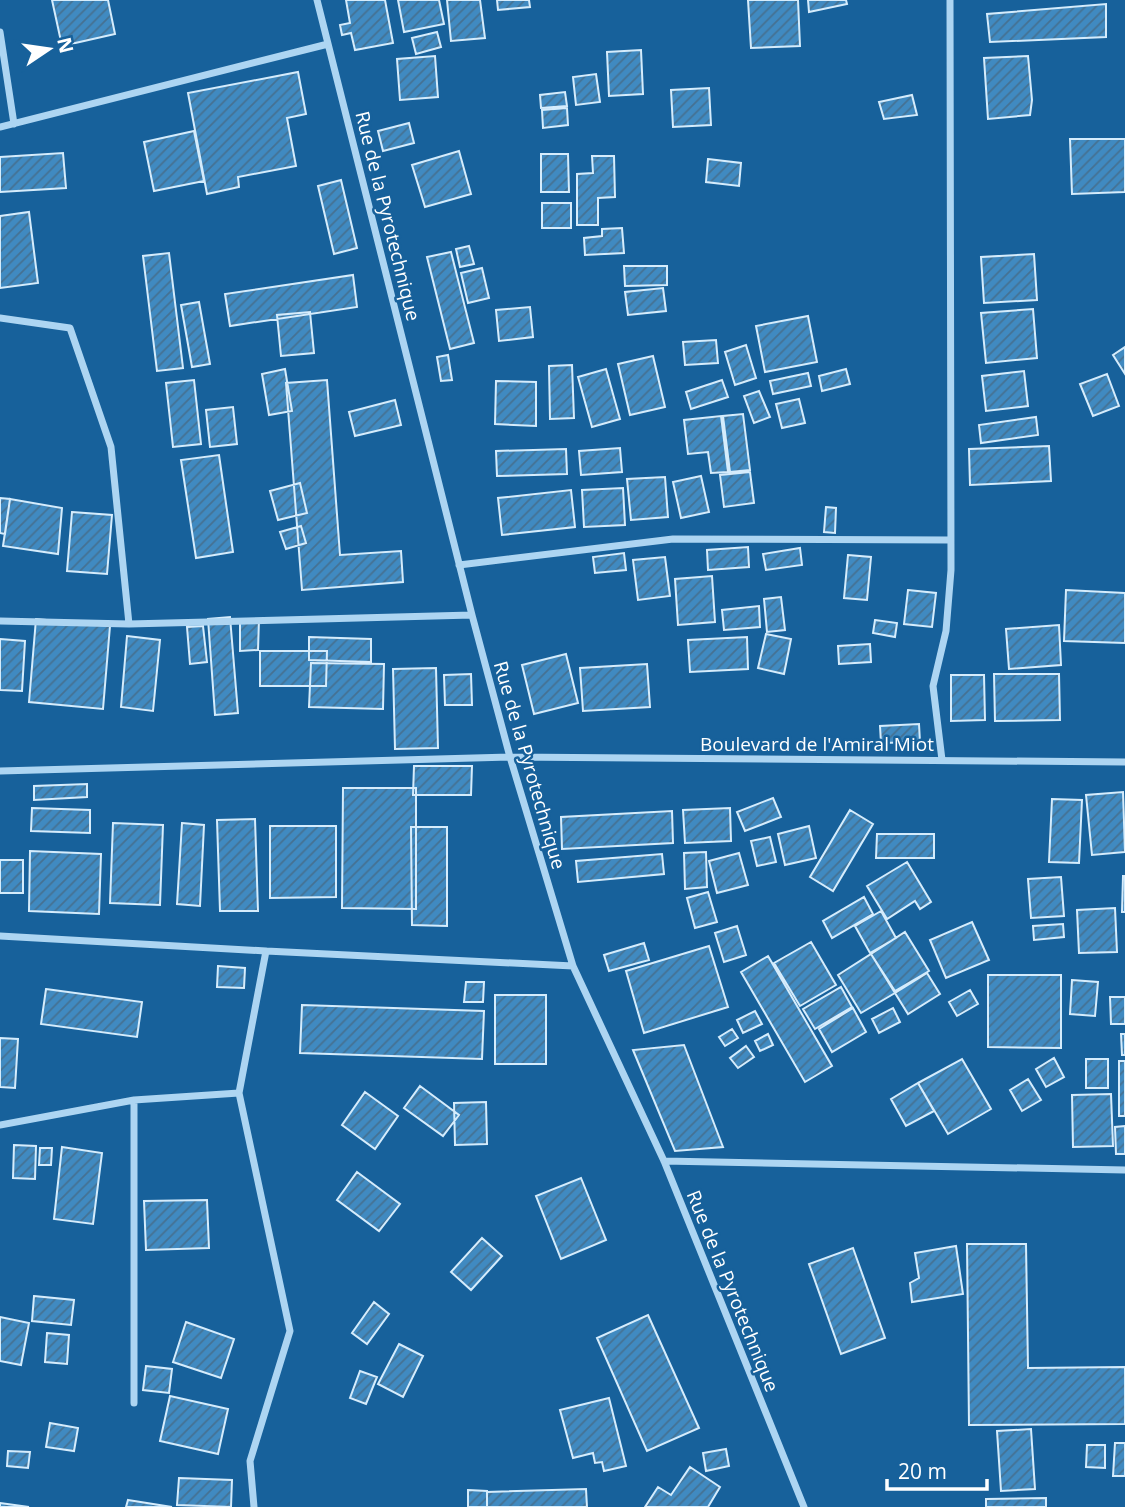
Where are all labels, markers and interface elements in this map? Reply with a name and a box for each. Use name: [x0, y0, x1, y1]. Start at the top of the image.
north arrow: [14, 14, 84, 84]
text: N: [51, 35, 80, 56]
street label: Rue de la Pyrotechnique: [349, 108, 427, 324]
street label: Rue de la Pyrotechnique: [488, 658, 572, 872]
street label: Boulevard de l'Amiral Miot: [700, 731, 934, 757]
street label: Rue de la Pyrotechnique: [681, 1186, 785, 1396]
scale bar: [887, 1448, 987, 1492]
text: 20 m: [898, 1457, 947, 1485]

